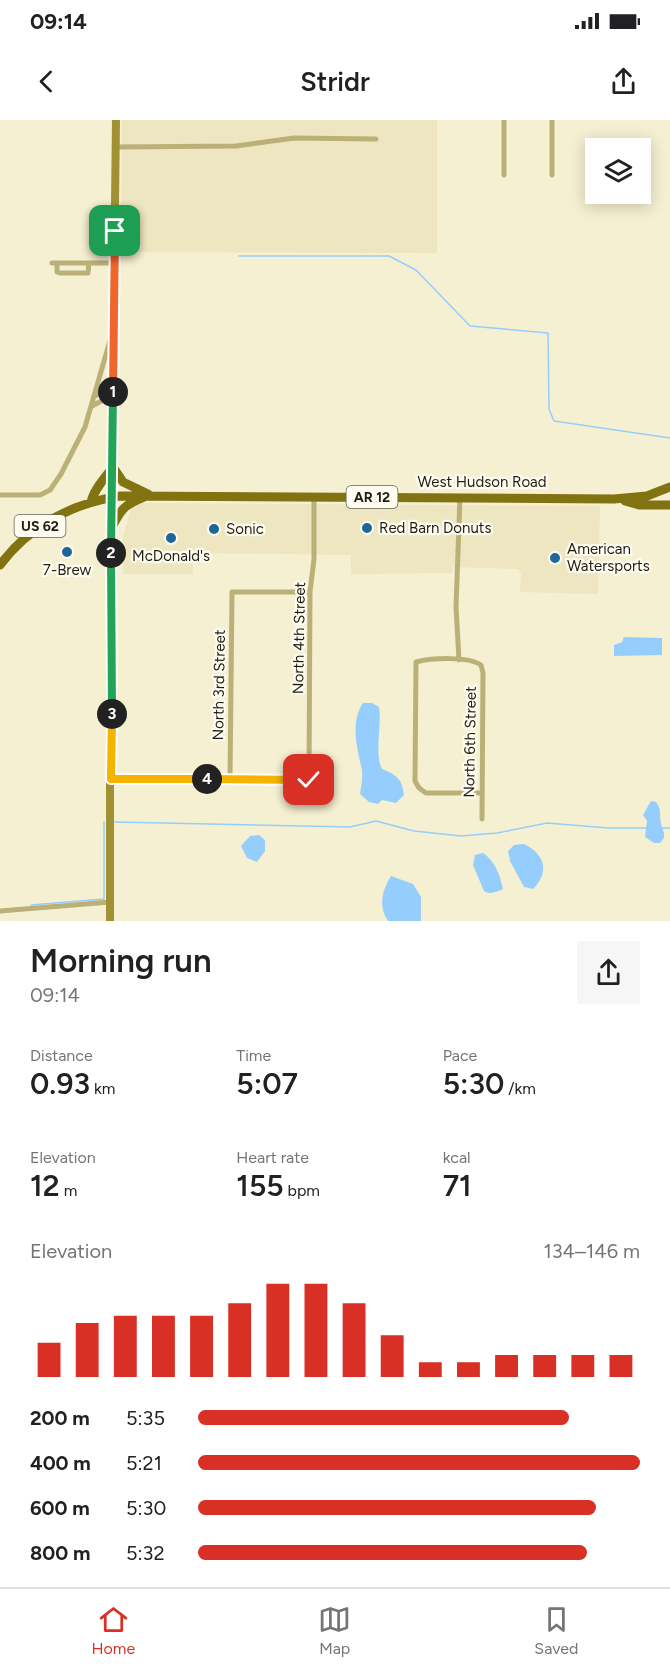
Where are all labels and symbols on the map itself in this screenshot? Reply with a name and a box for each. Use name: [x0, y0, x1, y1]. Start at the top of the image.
pin: [89, 205, 140, 256]
pin: 1: [98, 377, 128, 407]
street label: West Hudson Road: [417, 473, 547, 491]
road number: AR 12: [346, 486, 398, 508]
road number: US 62: [15, 515, 66, 537]
place label: Red Barn Donuts: [379, 519, 491, 537]
place label: Sonic: [226, 520, 264, 538]
marker: Red Barn Donuts: [360, 521, 374, 535]
marker: Sonic: [207, 522, 221, 536]
marker: McDonald's: [164, 531, 178, 545]
pin: 2: [96, 538, 126, 568]
place label: American Watersports: [567, 540, 650, 575]
marker: 7-Brew: [60, 545, 74, 559]
place label: McDonald's: [132, 547, 210, 565]
marker: American Watersports: [548, 551, 562, 565]
place label: 7-Brew: [43, 561, 91, 579]
street label: North 4th Street: [289, 581, 309, 694]
street label: North 3rd Street: [209, 629, 229, 741]
street label: North 6th Street: [460, 686, 480, 798]
pin: 3: [97, 699, 127, 729]
pin: [283, 754, 334, 805]
pin: 4: [192, 764, 222, 794]

